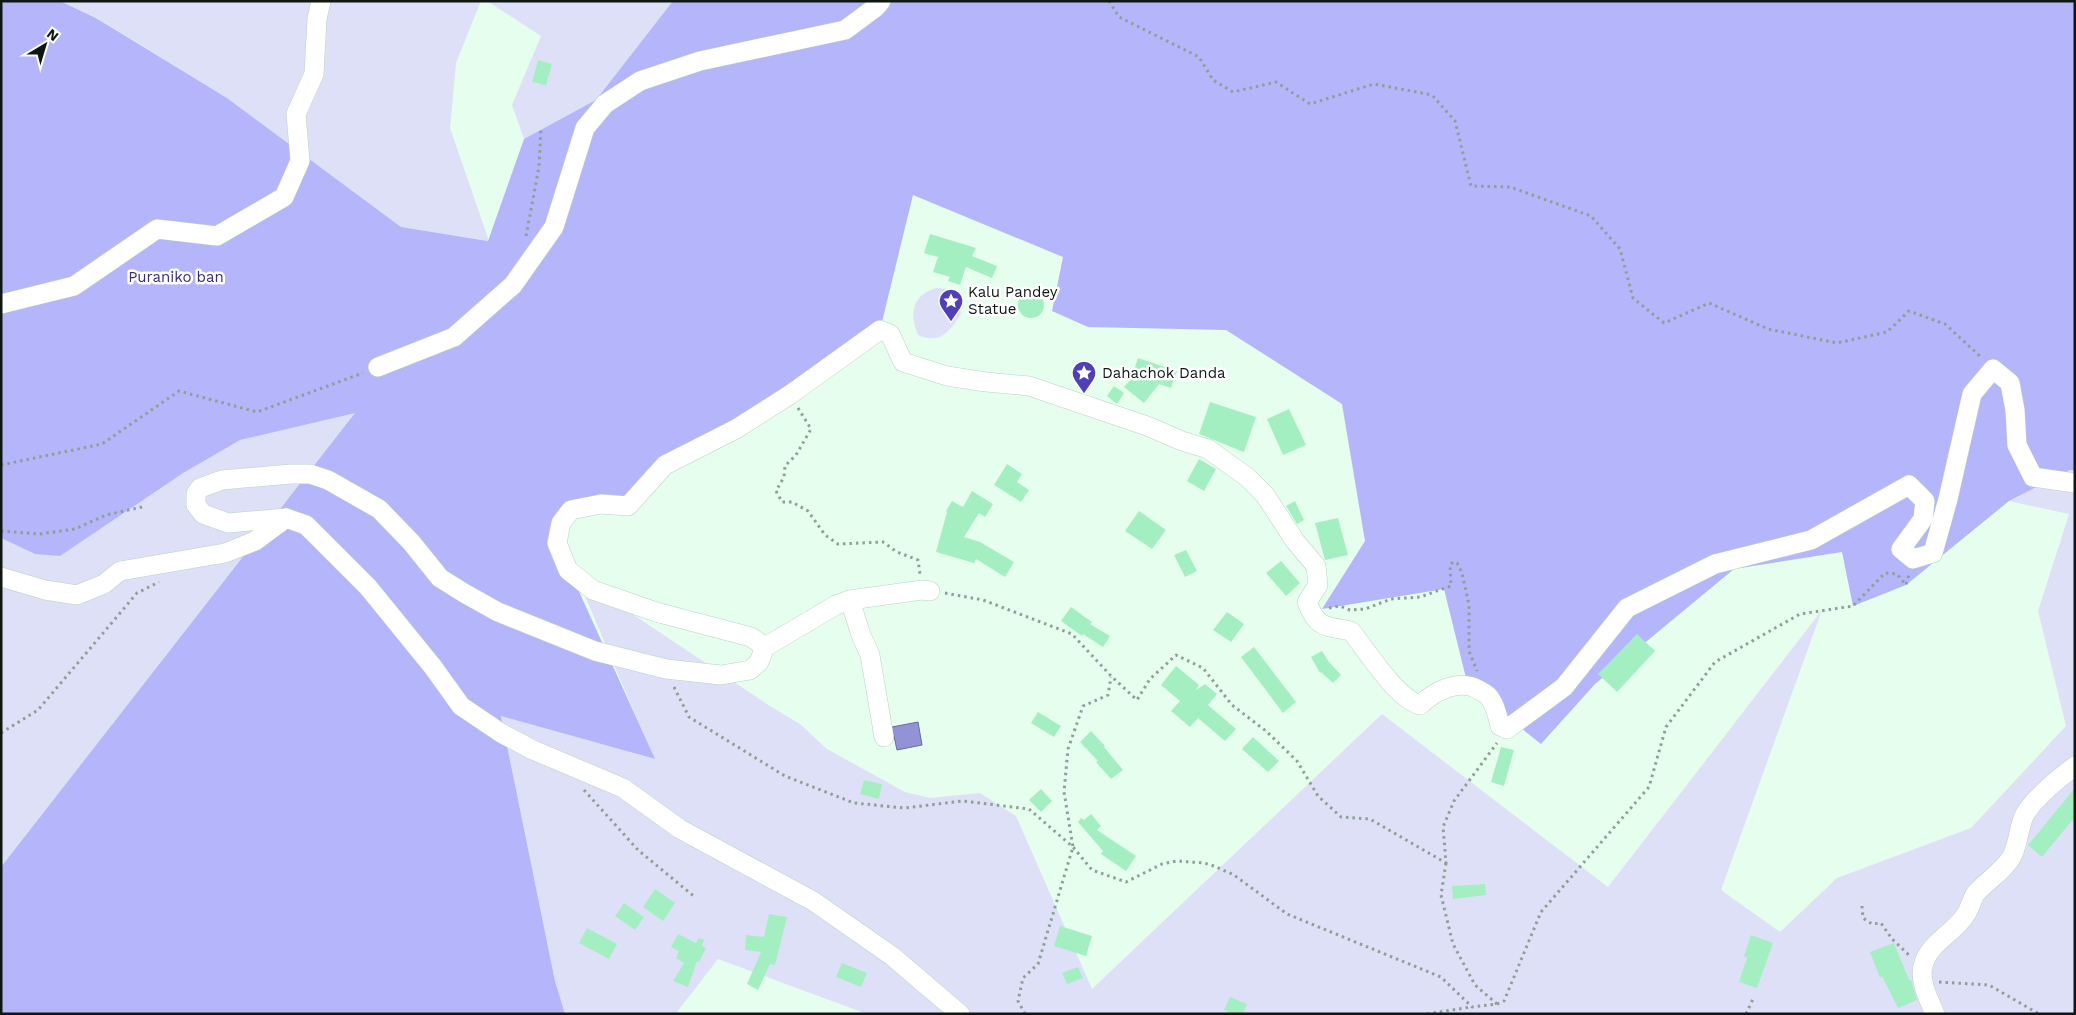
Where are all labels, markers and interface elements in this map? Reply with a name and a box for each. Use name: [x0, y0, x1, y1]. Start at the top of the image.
north arrow: [20, 20, 70, 70]
text: N: [44, 25, 62, 44]
park label: Puraniko ban: [128, 268, 224, 286]
place label: Kalu Pandey Statue: [968, 283, 1058, 318]
place icon: Kalu Pandey Statue: [938, 288, 964, 322]
place icon: Dahachok Danda: [1071, 360, 1097, 394]
place label: Dahachok Danda: [1102, 364, 1226, 382]

